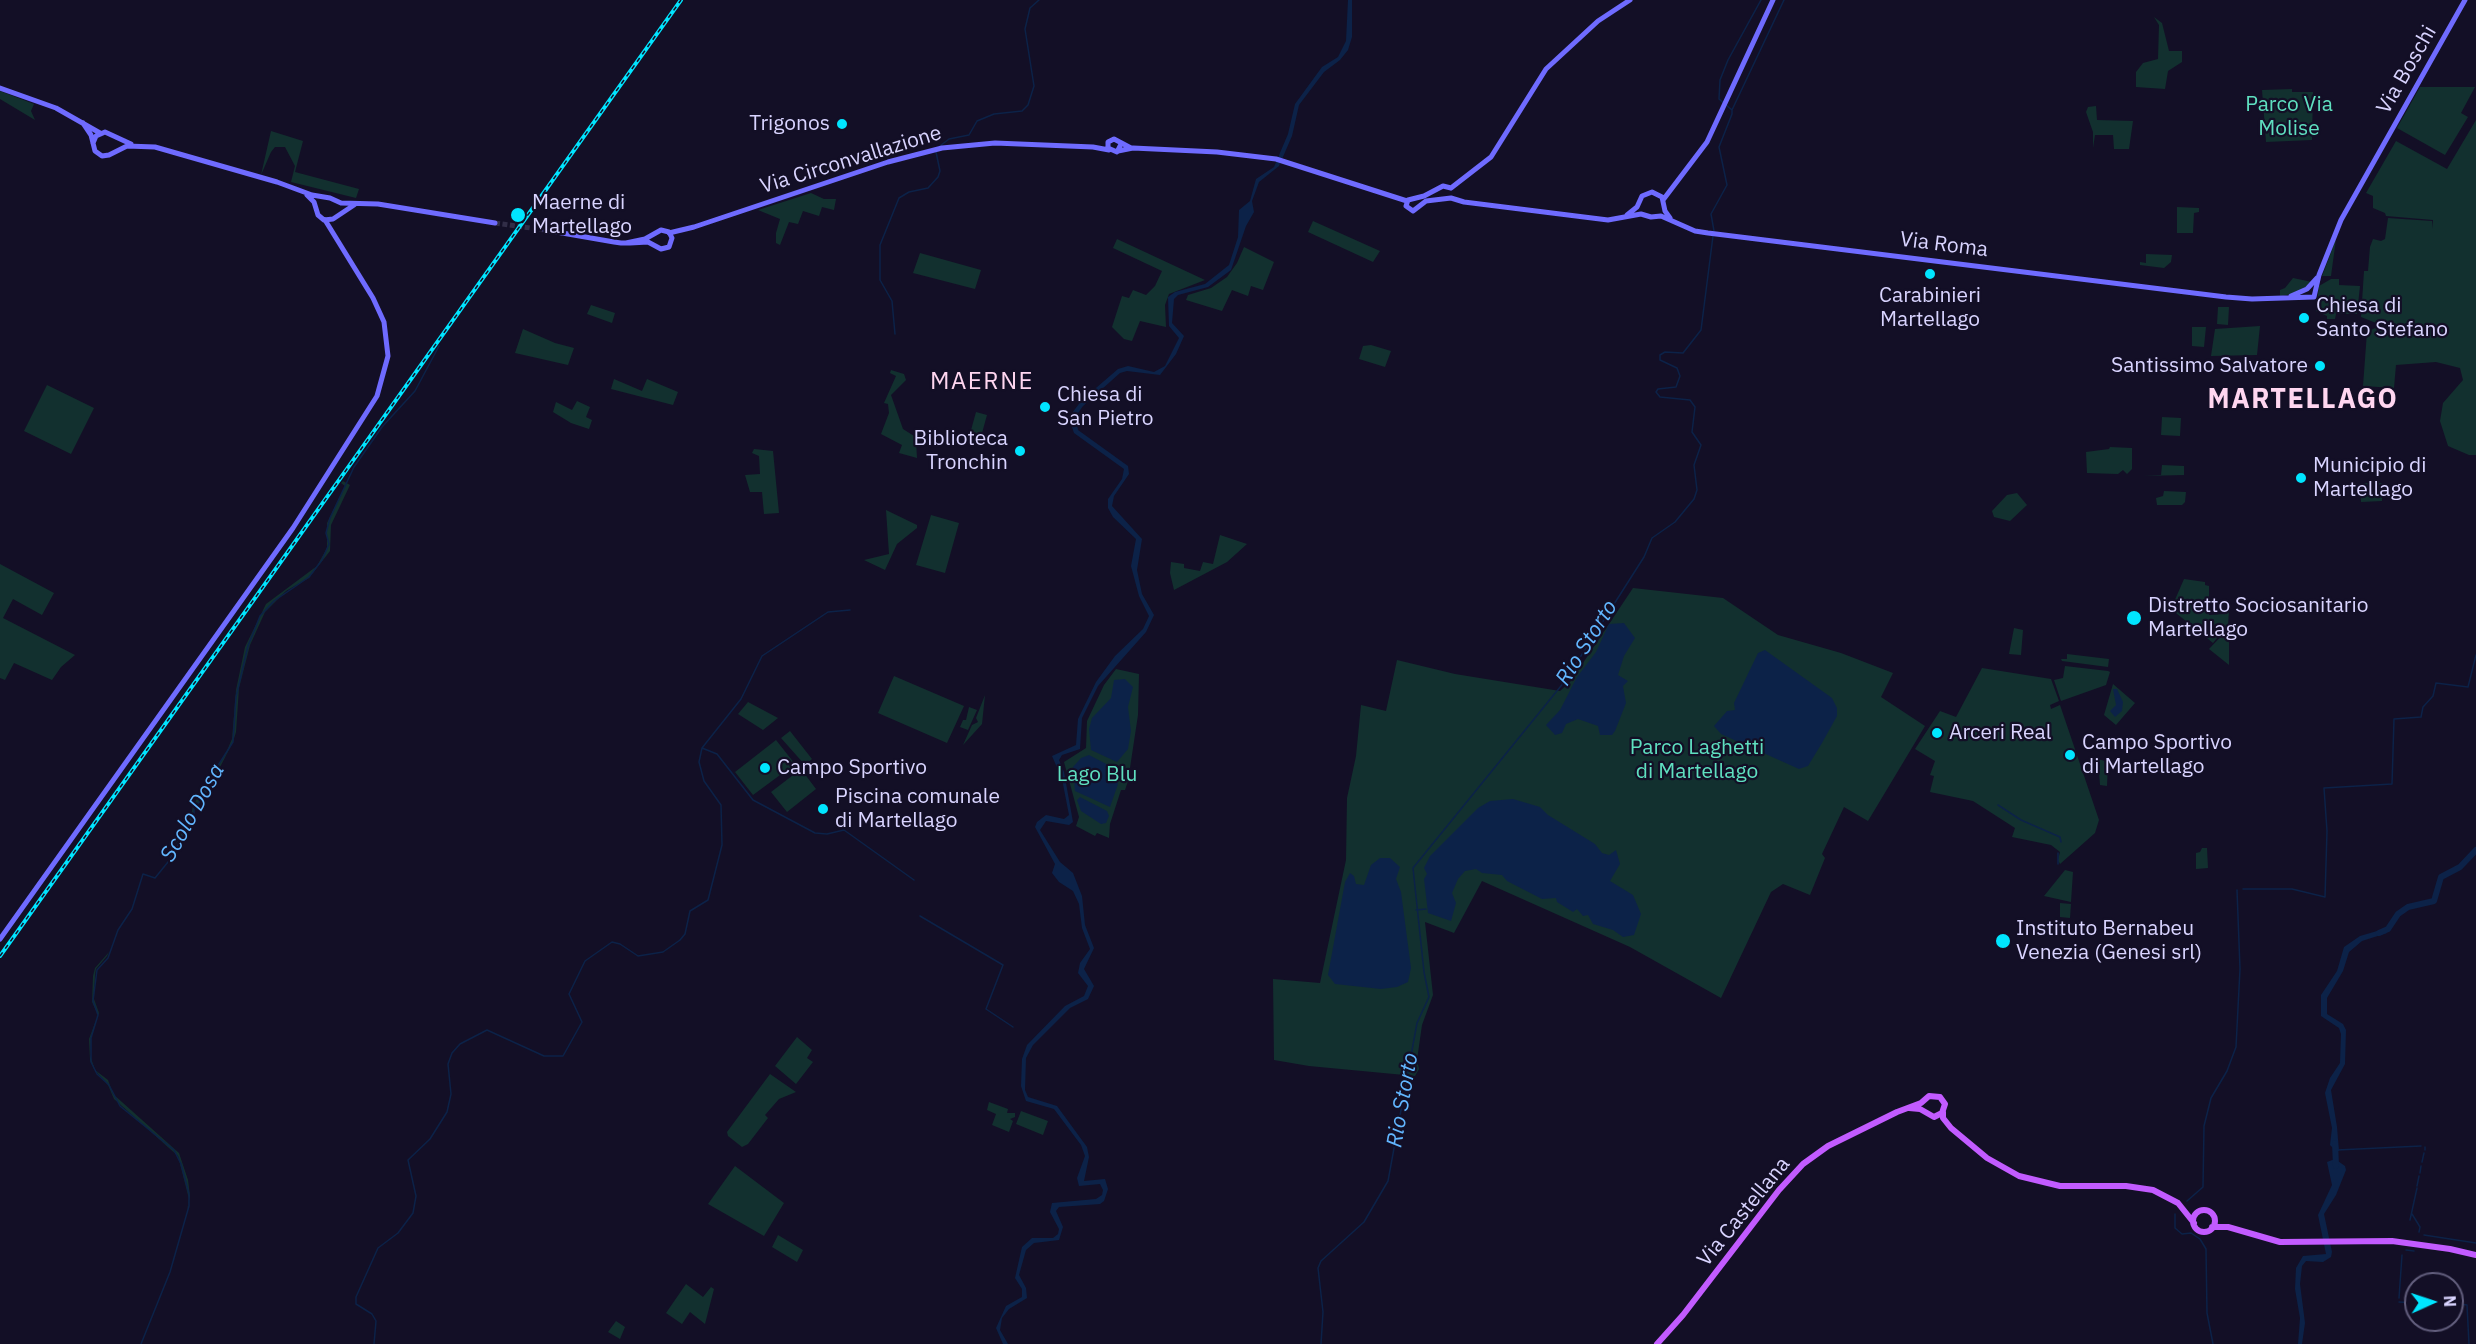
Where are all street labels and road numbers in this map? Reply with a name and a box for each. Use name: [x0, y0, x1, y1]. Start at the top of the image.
street label: Via Boschi: [2372, 21, 2442, 119]
street label: Via Circonvallazione: [757, 120, 945, 200]
street label: Via Roma: [1898, 227, 1990, 263]
street label: Via Castellana: [1692, 1152, 1796, 1272]

